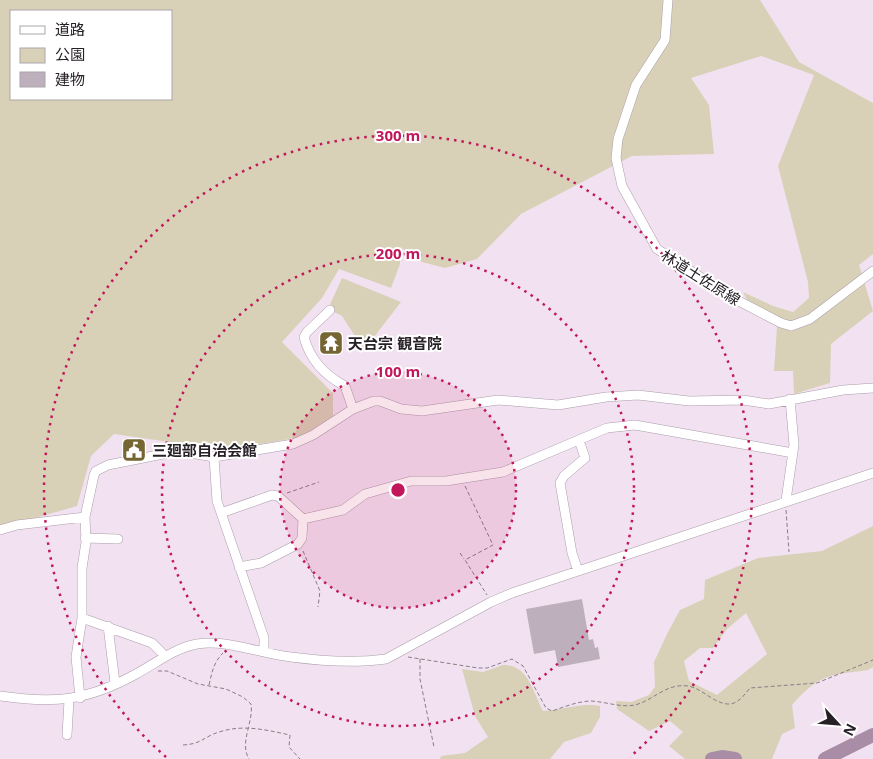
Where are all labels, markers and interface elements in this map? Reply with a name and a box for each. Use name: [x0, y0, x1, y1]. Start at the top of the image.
legend: [10, 10, 172, 100]
text: 道路: [55, 19, 85, 39]
text: 公園: [55, 44, 85, 64]
text: 建物: [55, 69, 85, 89]
text: 300 m: [376, 125, 420, 145]
text: 200 m: [376, 243, 420, 263]
street label: 林道土佐原線: [658, 245, 744, 309]
temple icon: 天台宗 観音院: [318, 330, 344, 356]
place label: 天台宗 観音院: [348, 333, 442, 353]
text: 100 m: [376, 361, 420, 381]
public building icon: 三廻部自治会館: [121, 437, 147, 463]
place label: 三廻部自治会館: [152, 440, 257, 460]
centre of rings: [389, 481, 407, 499]
north arrow: [813, 699, 863, 749]
text: N: [839, 721, 861, 739]

